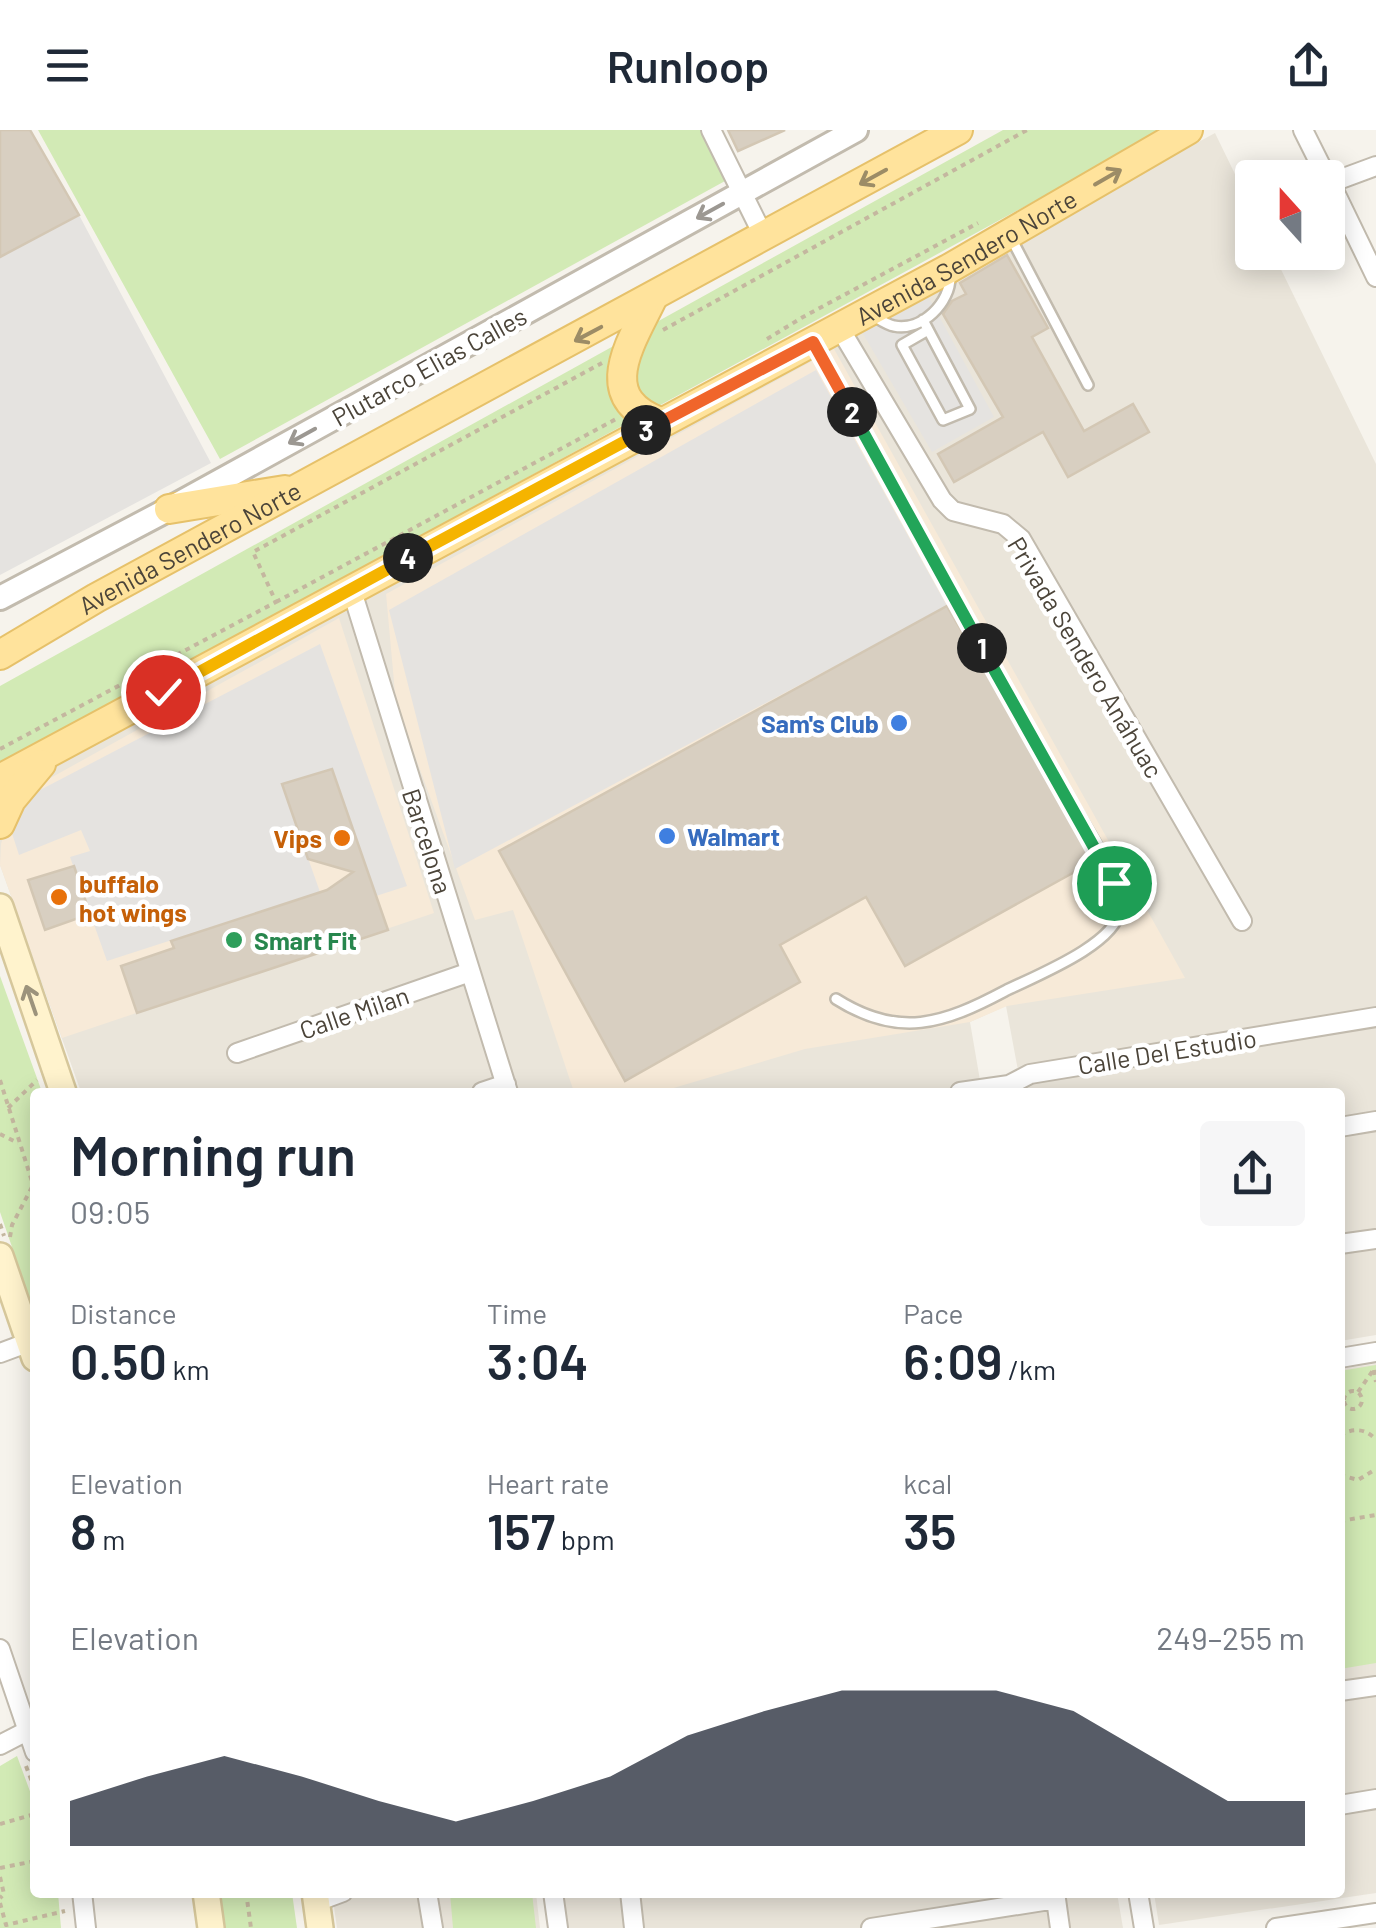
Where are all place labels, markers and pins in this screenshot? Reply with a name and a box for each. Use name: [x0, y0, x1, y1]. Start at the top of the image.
pin: 2: [827, 387, 877, 437]
pin: 3: [621, 405, 671, 455]
pin: 4: [383, 533, 433, 583]
pin: 1: [957, 623, 1007, 673]
pin: [121, 650, 206, 735]
place label: Sam's Club: [761, 708, 879, 738]
marker: Sam's Club: [888, 712, 910, 734]
place label: Walmart: [687, 821, 780, 851]
place label: Vips: [273, 823, 322, 853]
marker: Walmart: [656, 825, 678, 847]
marker: Vips: [331, 827, 353, 849]
pin: [1072, 841, 1157, 926]
place label: buffalo hot wings: [79, 868, 187, 927]
marker: buffalo hot wings: [48, 886, 70, 908]
place label: Smart Fit: [254, 925, 357, 955]
marker: Smart Fit: [223, 929, 245, 951]

